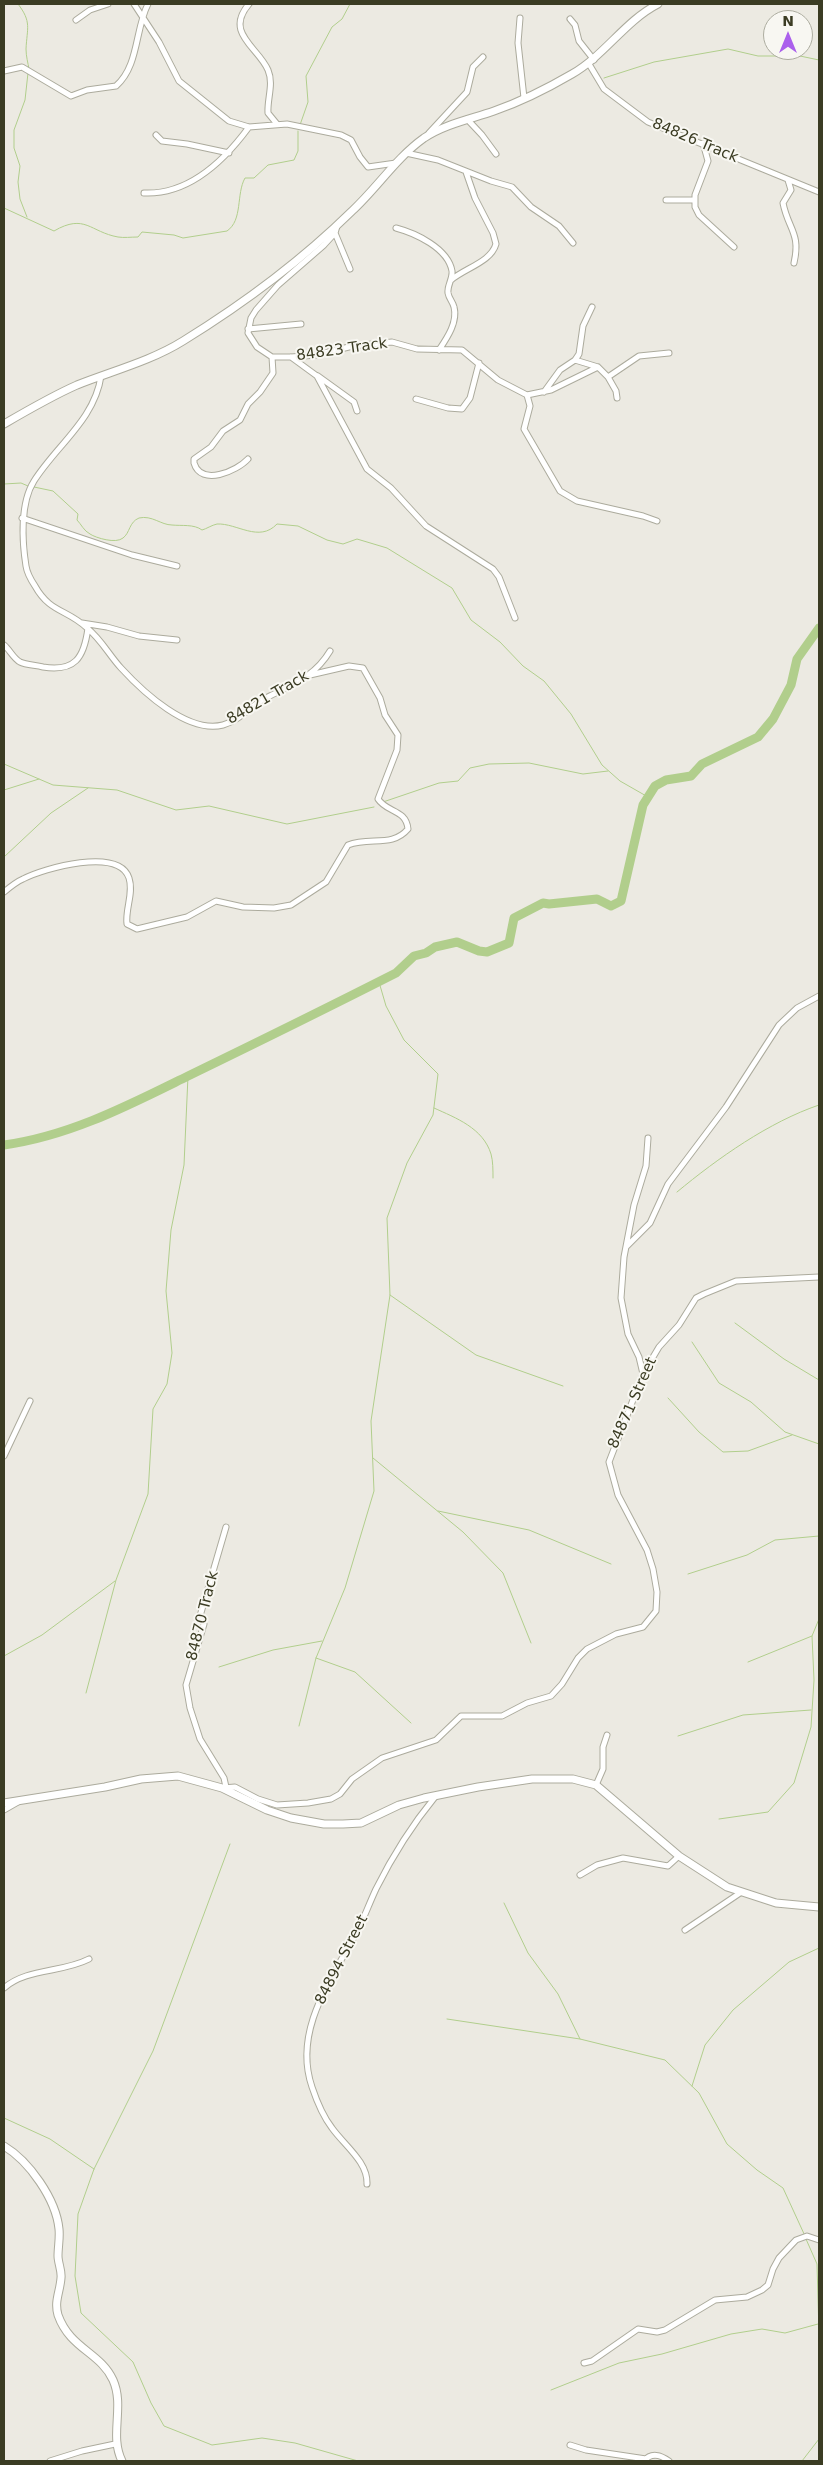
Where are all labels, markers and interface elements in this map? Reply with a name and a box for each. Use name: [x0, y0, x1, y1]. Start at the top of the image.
north arrow: [763, 10, 813, 60]
text: N: [782, 13, 794, 29]
street label: 84826 Track: [649, 115, 741, 167]
street label: 84823 Track: [295, 335, 389, 365]
street label: 84821 Track: [224, 667, 312, 729]
street label: 84871 Street: [605, 1355, 661, 1451]
street label: 84870 Track: [183, 1569, 223, 1663]
street label: 84894 Street: [312, 1912, 372, 2008]

